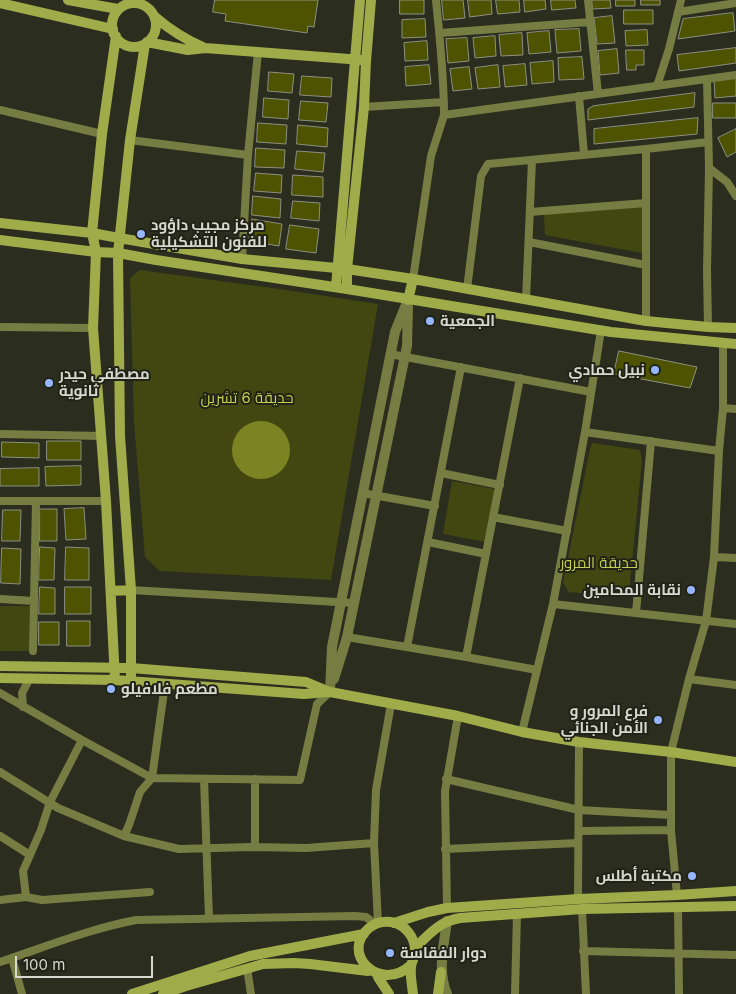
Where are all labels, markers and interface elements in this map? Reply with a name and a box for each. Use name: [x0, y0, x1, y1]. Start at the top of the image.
place label: مركز مجيب داؤود للفنون التشكيلية: [151, 216, 267, 251]
marker: مركز مجيب داؤود للفنون التشكيلية: [135, 228, 147, 240]
place label: الجمعية: [440, 312, 495, 330]
marker: الجمعية: [424, 315, 436, 327]
place label: نبيل حمادي: [568, 361, 645, 379]
marker: نبيل حمادي: [649, 364, 661, 376]
place label: مصطفى حيدر ثانوية: [59, 365, 150, 400]
marker: مصطفى حيدر ثانوية: [43, 377, 55, 389]
park label: حديقة 6 تشرين: [200, 389, 294, 407]
park label: حديقة المرور: [560, 554, 638, 572]
place label: نقابة المحامين: [583, 581, 681, 599]
marker: نقابة المحامين: [685, 584, 697, 596]
place label: مطعم فلافيلو: [121, 680, 218, 698]
marker: مطعم فلافيلو: [105, 683, 117, 695]
place label: فرع المرور و الأمن الجنائي: [561, 702, 648, 737]
marker: فرع المرور و الأمن الجنائي: [652, 714, 664, 726]
place label: مكتبة أطلس: [596, 867, 682, 885]
marker: مكتبة أطلس: [686, 870, 698, 882]
place label: دوار الفقاسة: [400, 944, 487, 962]
scale bar: [18, 946, 155, 978]
marker: دوار الفقاسة: [384, 947, 396, 959]
text: 100 m: [23, 955, 65, 974]

